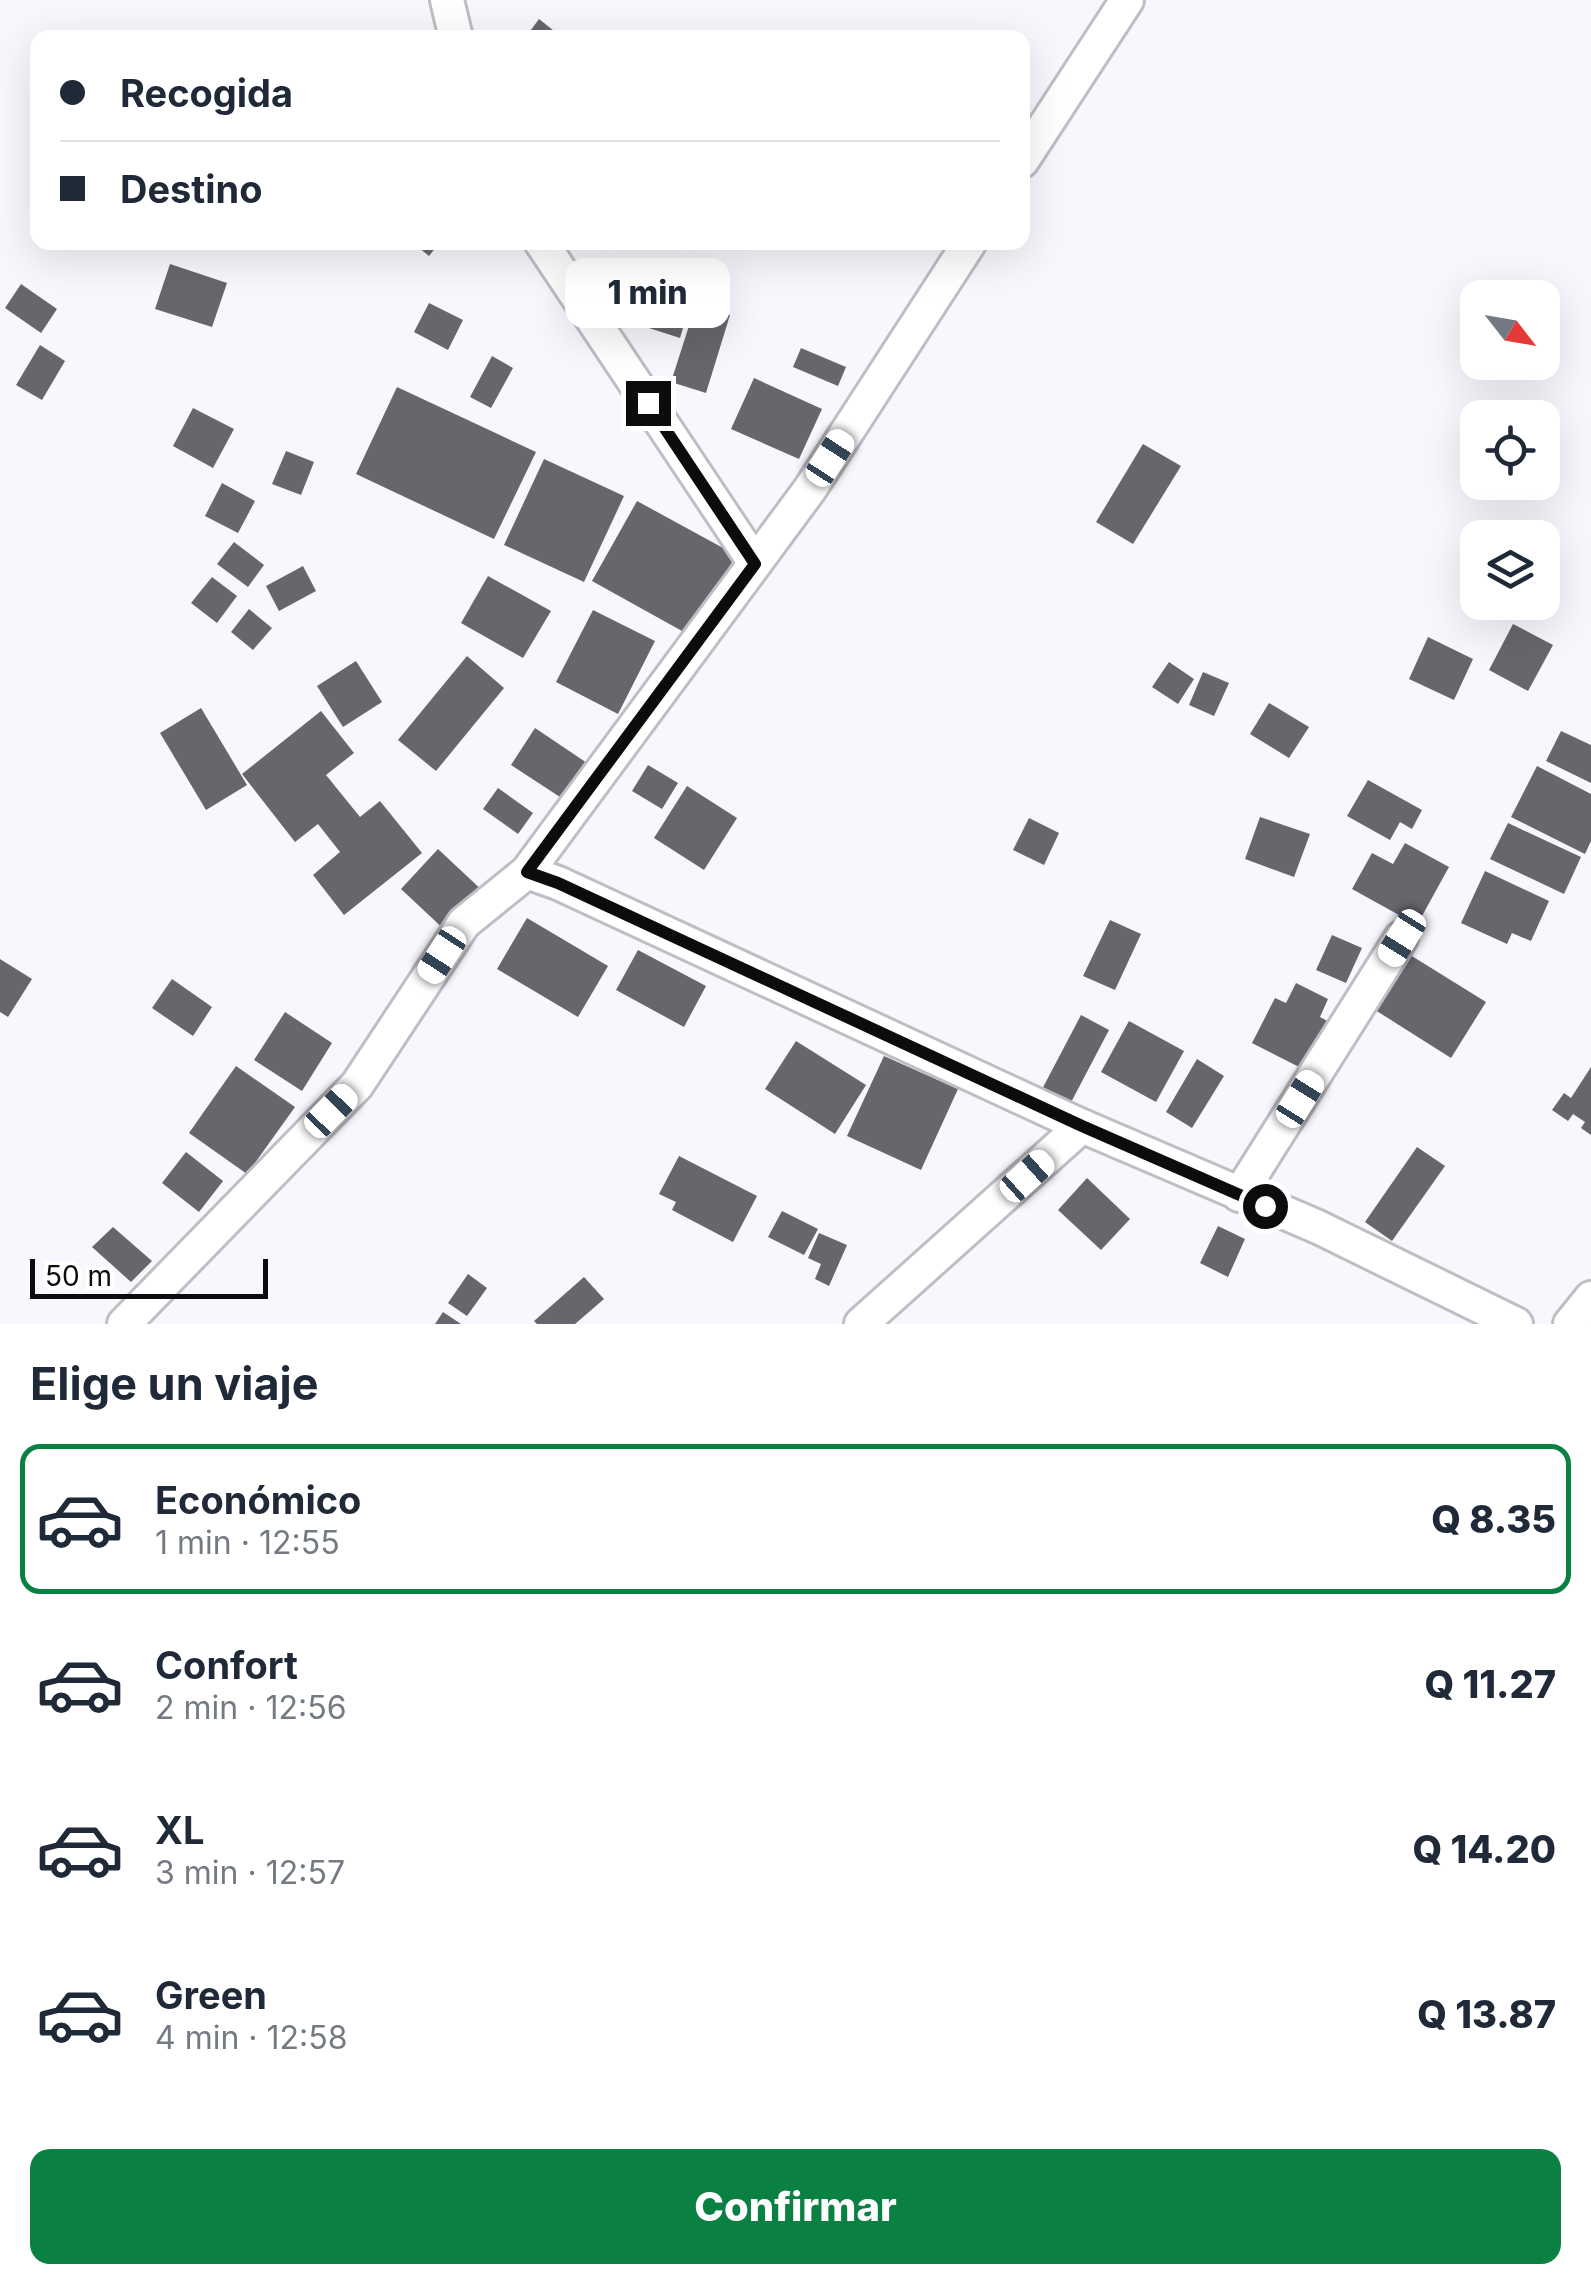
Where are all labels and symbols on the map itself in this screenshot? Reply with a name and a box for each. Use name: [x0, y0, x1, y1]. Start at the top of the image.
callout: 1 min: [566, 258, 730, 328]
north arrow: [1460, 280, 1560, 380]
route end: [626, 381, 671, 426]
car: [801, 425, 859, 491]
car: [1373, 905, 1431, 971]
car: [413, 922, 471, 988]
car: [1271, 1066, 1329, 1132]
car: [299, 1079, 363, 1143]
car: [995, 1145, 1059, 1207]
route start: [1243, 1184, 1288, 1229]
scale bar: [30, 1254, 268, 1298]

